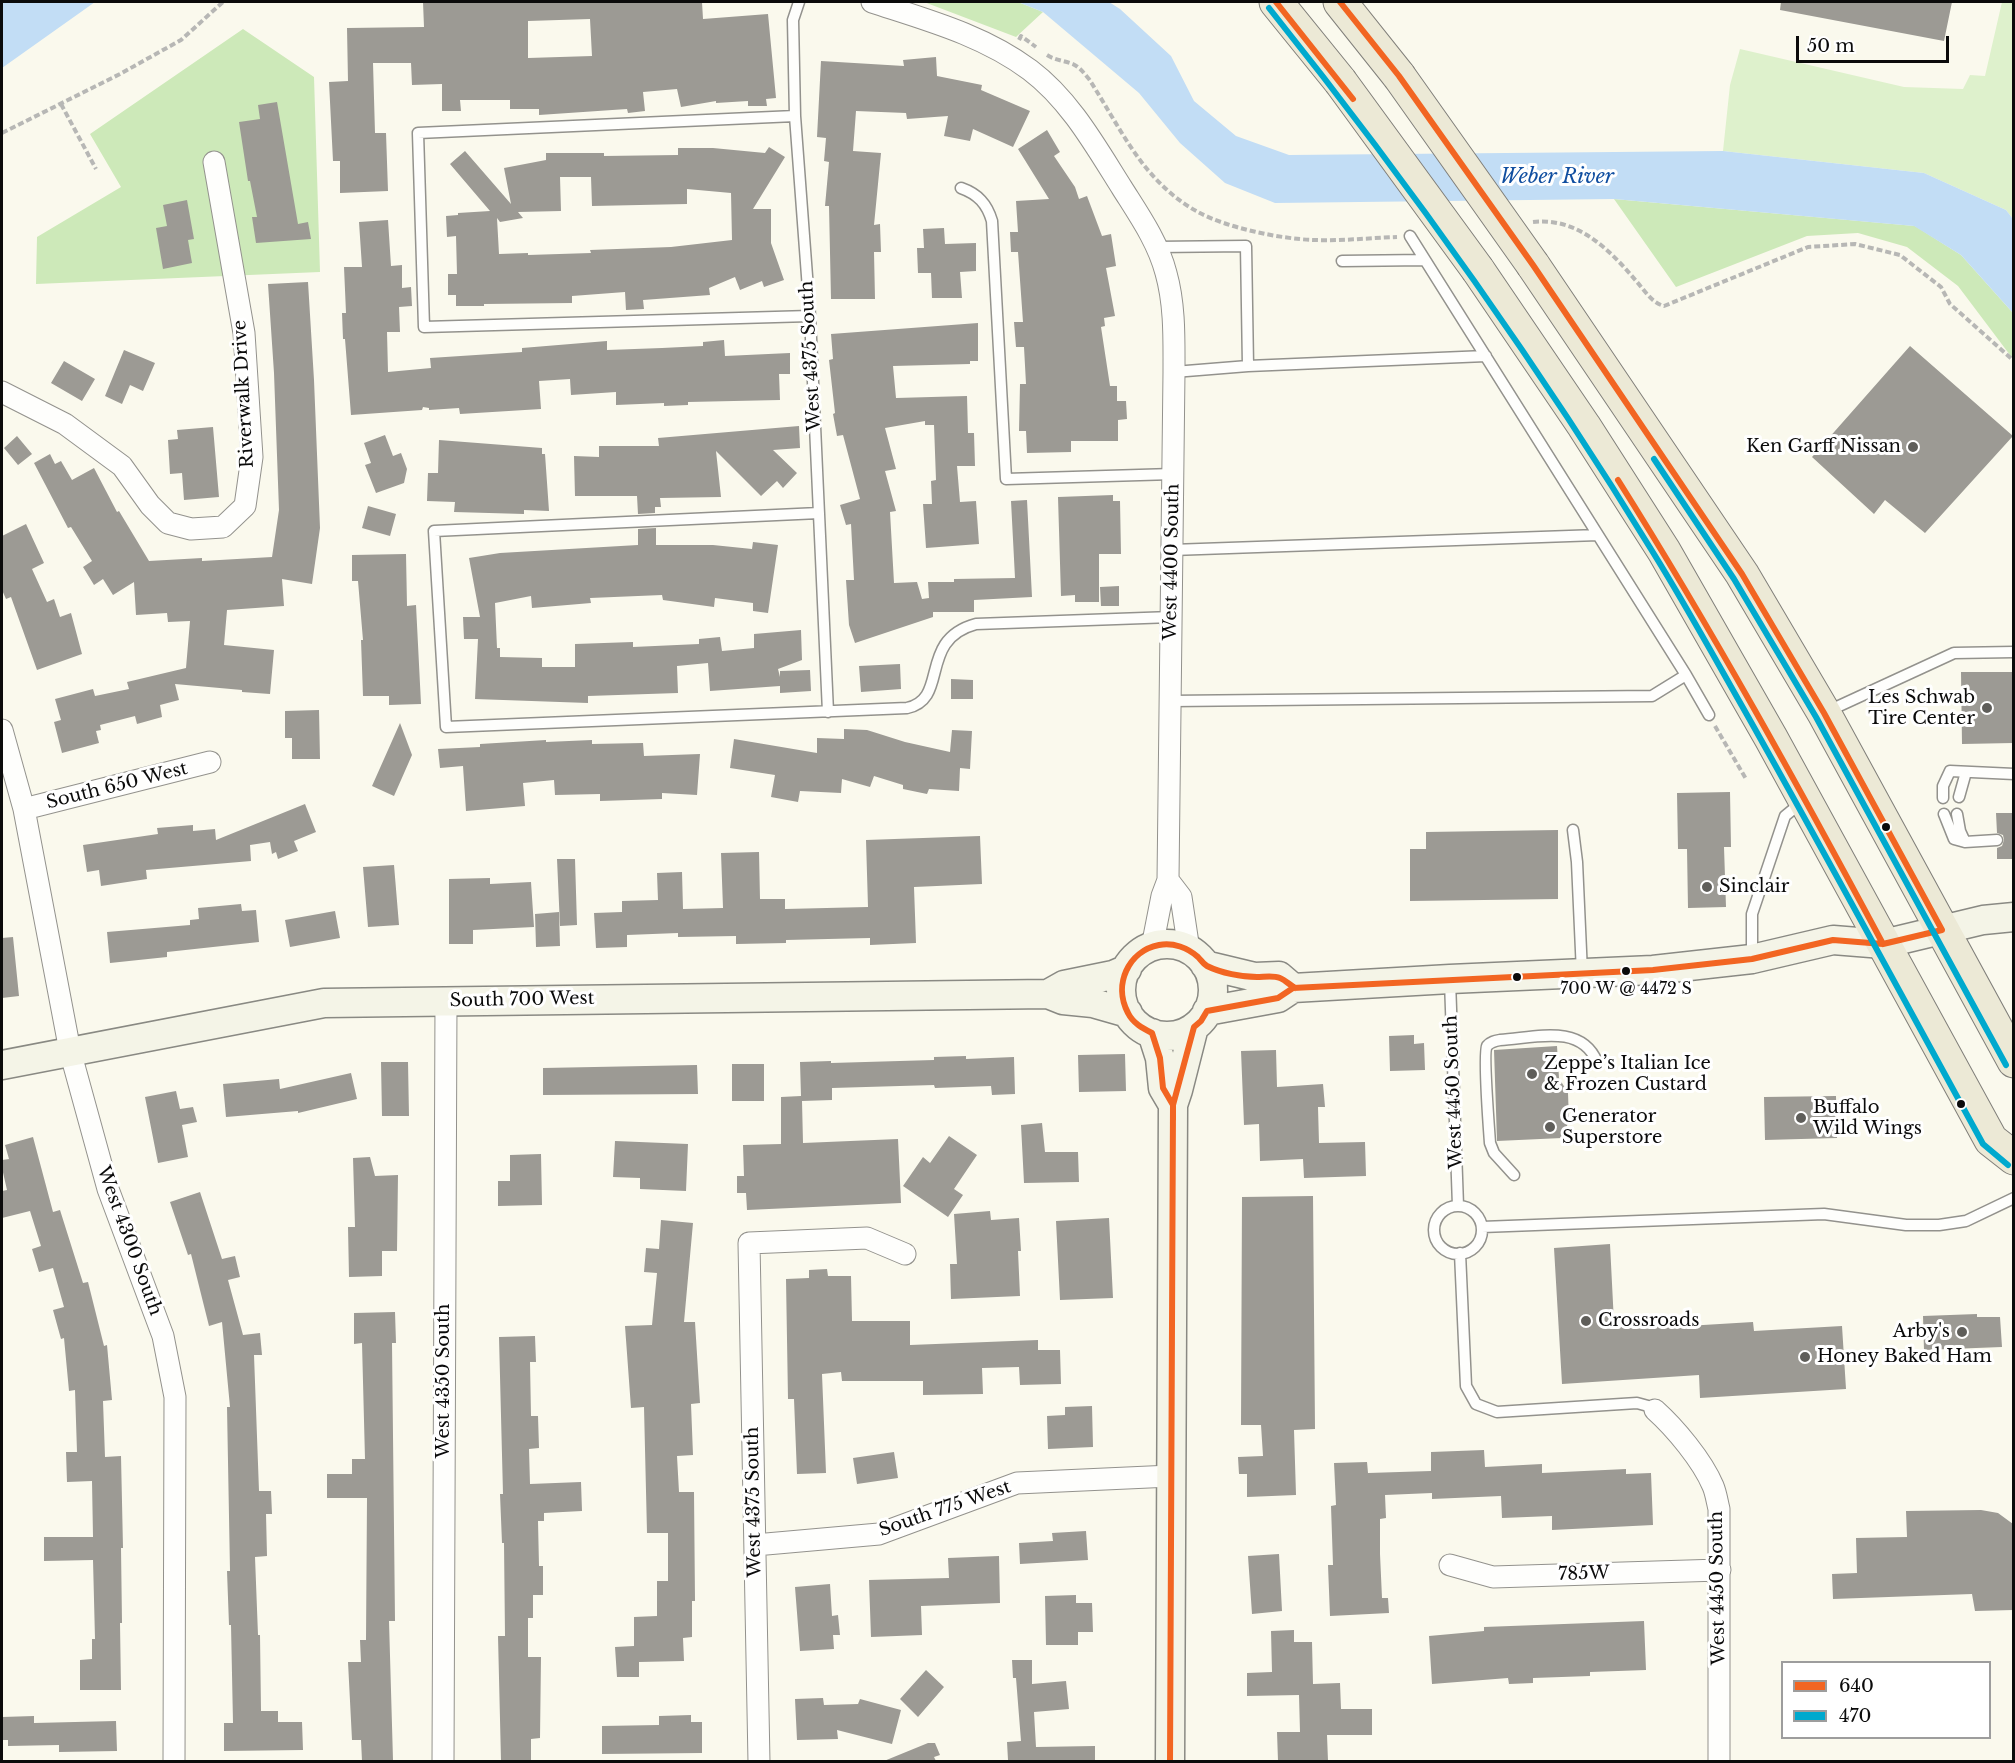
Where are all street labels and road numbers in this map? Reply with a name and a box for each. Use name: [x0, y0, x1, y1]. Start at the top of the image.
street label: West 4375 South: [796, 280, 826, 432]
street label: Riverwalk Drive: [229, 319, 259, 469]
street label: West 4400 South: [1160, 483, 1184, 641]
street label: South 650 West: [44, 758, 190, 814]
street label: South 700 West: [449, 988, 595, 1012]
street label: West 4450 South: [1441, 1015, 1467, 1169]
street label: West 4300 South: [92, 1163, 166, 1319]
street label: West 4350 South: [433, 1304, 455, 1458]
street label: West 4375 South: [742, 1426, 766, 1578]
street label: South 775 West: [876, 1476, 1014, 1542]
street label: West 4450 South: [1706, 1511, 1730, 1665]
street label: 785W: [1558, 1562, 1610, 1586]

